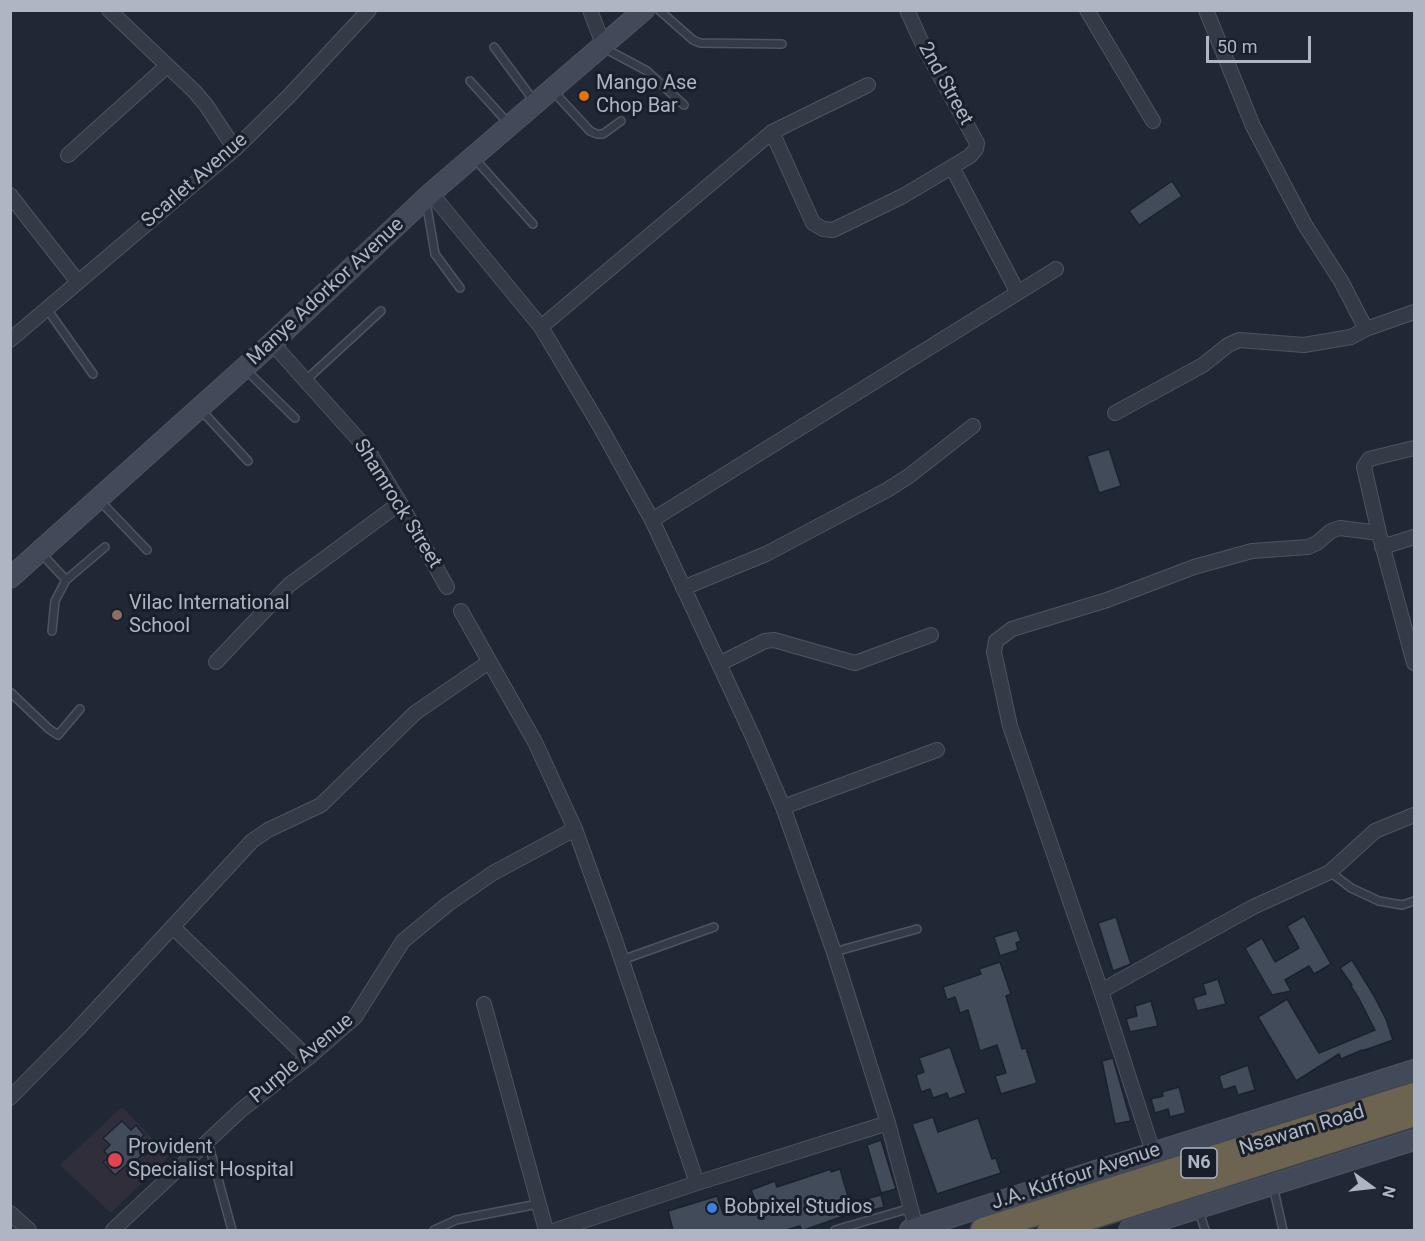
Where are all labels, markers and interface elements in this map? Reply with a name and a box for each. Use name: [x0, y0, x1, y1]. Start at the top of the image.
scale bar: [1209, 24, 1314, 62]
text: 50 m: [1217, 36, 1257, 57]
street label: 2nd Street: [912, 38, 978, 130]
place label: Mango Ase Chop Bar: [596, 72, 697, 119]
marker: Mango Ase Chop Bar: [577, 89, 591, 103]
street label: Scarlet Avenue: [137, 129, 253, 233]
street label: Manye Adorkor Avenue: [243, 213, 409, 371]
street label: Shamrock Street: [348, 435, 446, 573]
place label: Vilac International School: [129, 592, 290, 639]
marker: Vilac International School: [110, 608, 124, 622]
street label: Purple Avenue: [245, 1009, 359, 1109]
street label: Nsawam Road: [1236, 1101, 1368, 1161]
place label: Provident Specialist Hospital: [128, 1136, 294, 1183]
street label: J.A. Kuffour Avenue: [988, 1138, 1164, 1216]
road number: N6: [1181, 1148, 1217, 1178]
marker: Provident Specialist Hospital: [106, 1151, 124, 1169]
north arrow: [1341, 1157, 1401, 1217]
text: N: [1378, 1184, 1400, 1200]
place label: Bobpixel Studios: [724, 1196, 873, 1220]
marker: Bobpixel Studios: [705, 1201, 719, 1215]

